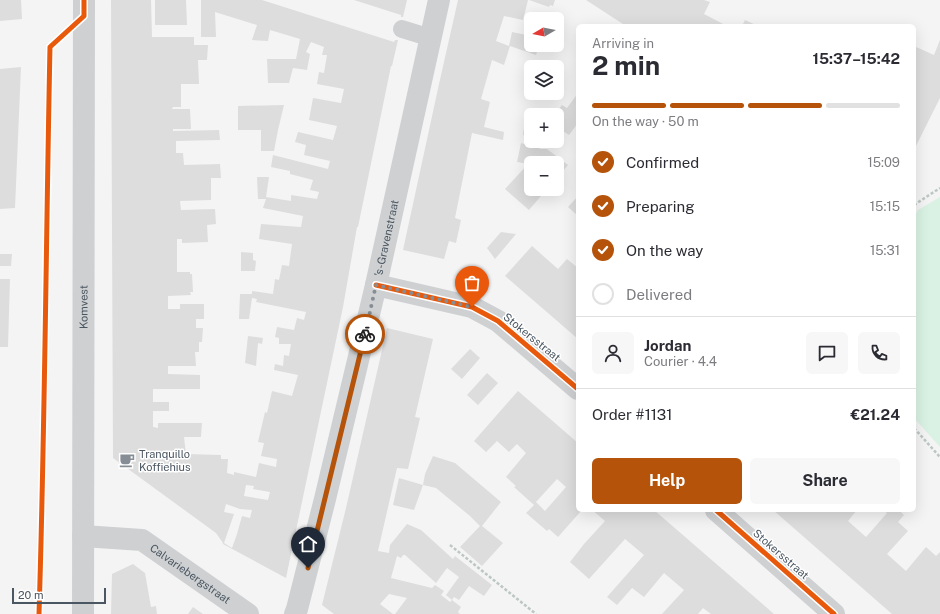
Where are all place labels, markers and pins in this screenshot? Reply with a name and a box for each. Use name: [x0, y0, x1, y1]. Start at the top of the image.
pin: [455, 266, 489, 307]
place label: Tranquillo Koffiehius: [139, 448, 191, 473]
cafe icon: Tranquillo Koffiehius: [118, 451, 136, 469]
pin: [291, 527, 325, 568]

